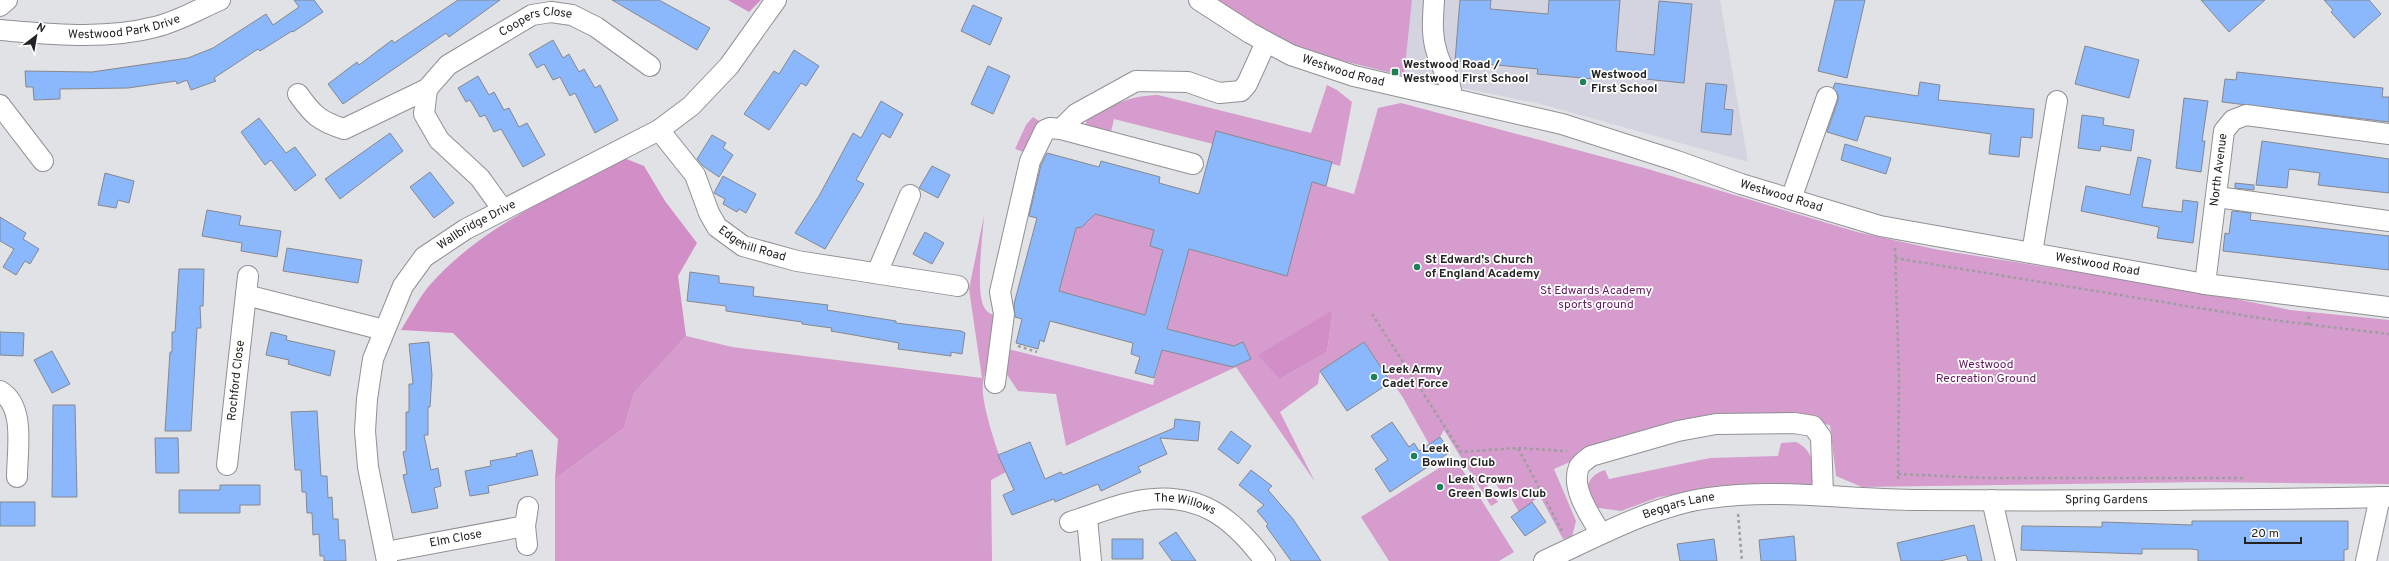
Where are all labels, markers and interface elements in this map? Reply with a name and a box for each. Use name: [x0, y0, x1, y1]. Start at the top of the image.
street label: Coopers Close: [496, 4, 573, 41]
street label: Westwood Park Drive: [68, 11, 183, 43]
north arrow: [16, 16, 56, 56]
text: N: [34, 20, 48, 36]
street label: Westwood Road: [1300, 51, 1386, 91]
place label: Westwood Road / Westwood First School: [1403, 57, 1529, 87]
marker: Westwood Road / Westwood First School: [1390, 67, 1400, 77]
place label: Westwood First School: [1591, 67, 1658, 97]
marker: Westwood First School: [1578, 77, 1588, 87]
street label: North Avenue: [2207, 132, 2232, 207]
street label: Westwood Road: [1738, 176, 1825, 216]
street label: Wallbridge Drive: [434, 197, 519, 254]
street label: Edgehill Road: [715, 222, 788, 266]
street label: Westwood Road: [2054, 249, 2141, 280]
place label: St Edward's Church of England Academy: [1425, 252, 1540, 282]
marker: St Edward's Church of England Academy: [1412, 262, 1422, 272]
park label: St Edwards Academy sports ground: [1540, 283, 1652, 313]
street label: Rochford Close: [224, 339, 249, 422]
park label: Westwood Recreation Ground: [1936, 357, 2036, 387]
place label: Leek Army Cadet Force: [1382, 362, 1449, 392]
marker: Leek Army Cadet Force: [1369, 372, 1379, 382]
place label: Leek Bowling Club: [1422, 441, 1495, 471]
marker: Leek Bowling Club: [1409, 451, 1419, 461]
place label: Leek Crown Green Bowls Club: [1448, 472, 1546, 502]
marker: Leek Crown Green Bowls Club: [1435, 482, 1445, 492]
street label: Beggars Lane: [1640, 489, 1716, 523]
street label: The Willows: [1154, 491, 1219, 519]
street label: Spring Gardens: [2065, 492, 2148, 508]
scale bar: [2245, 519, 2301, 545]
street label: Elm Close: [428, 526, 483, 552]
text: 20 m: [2251, 526, 2279, 542]

